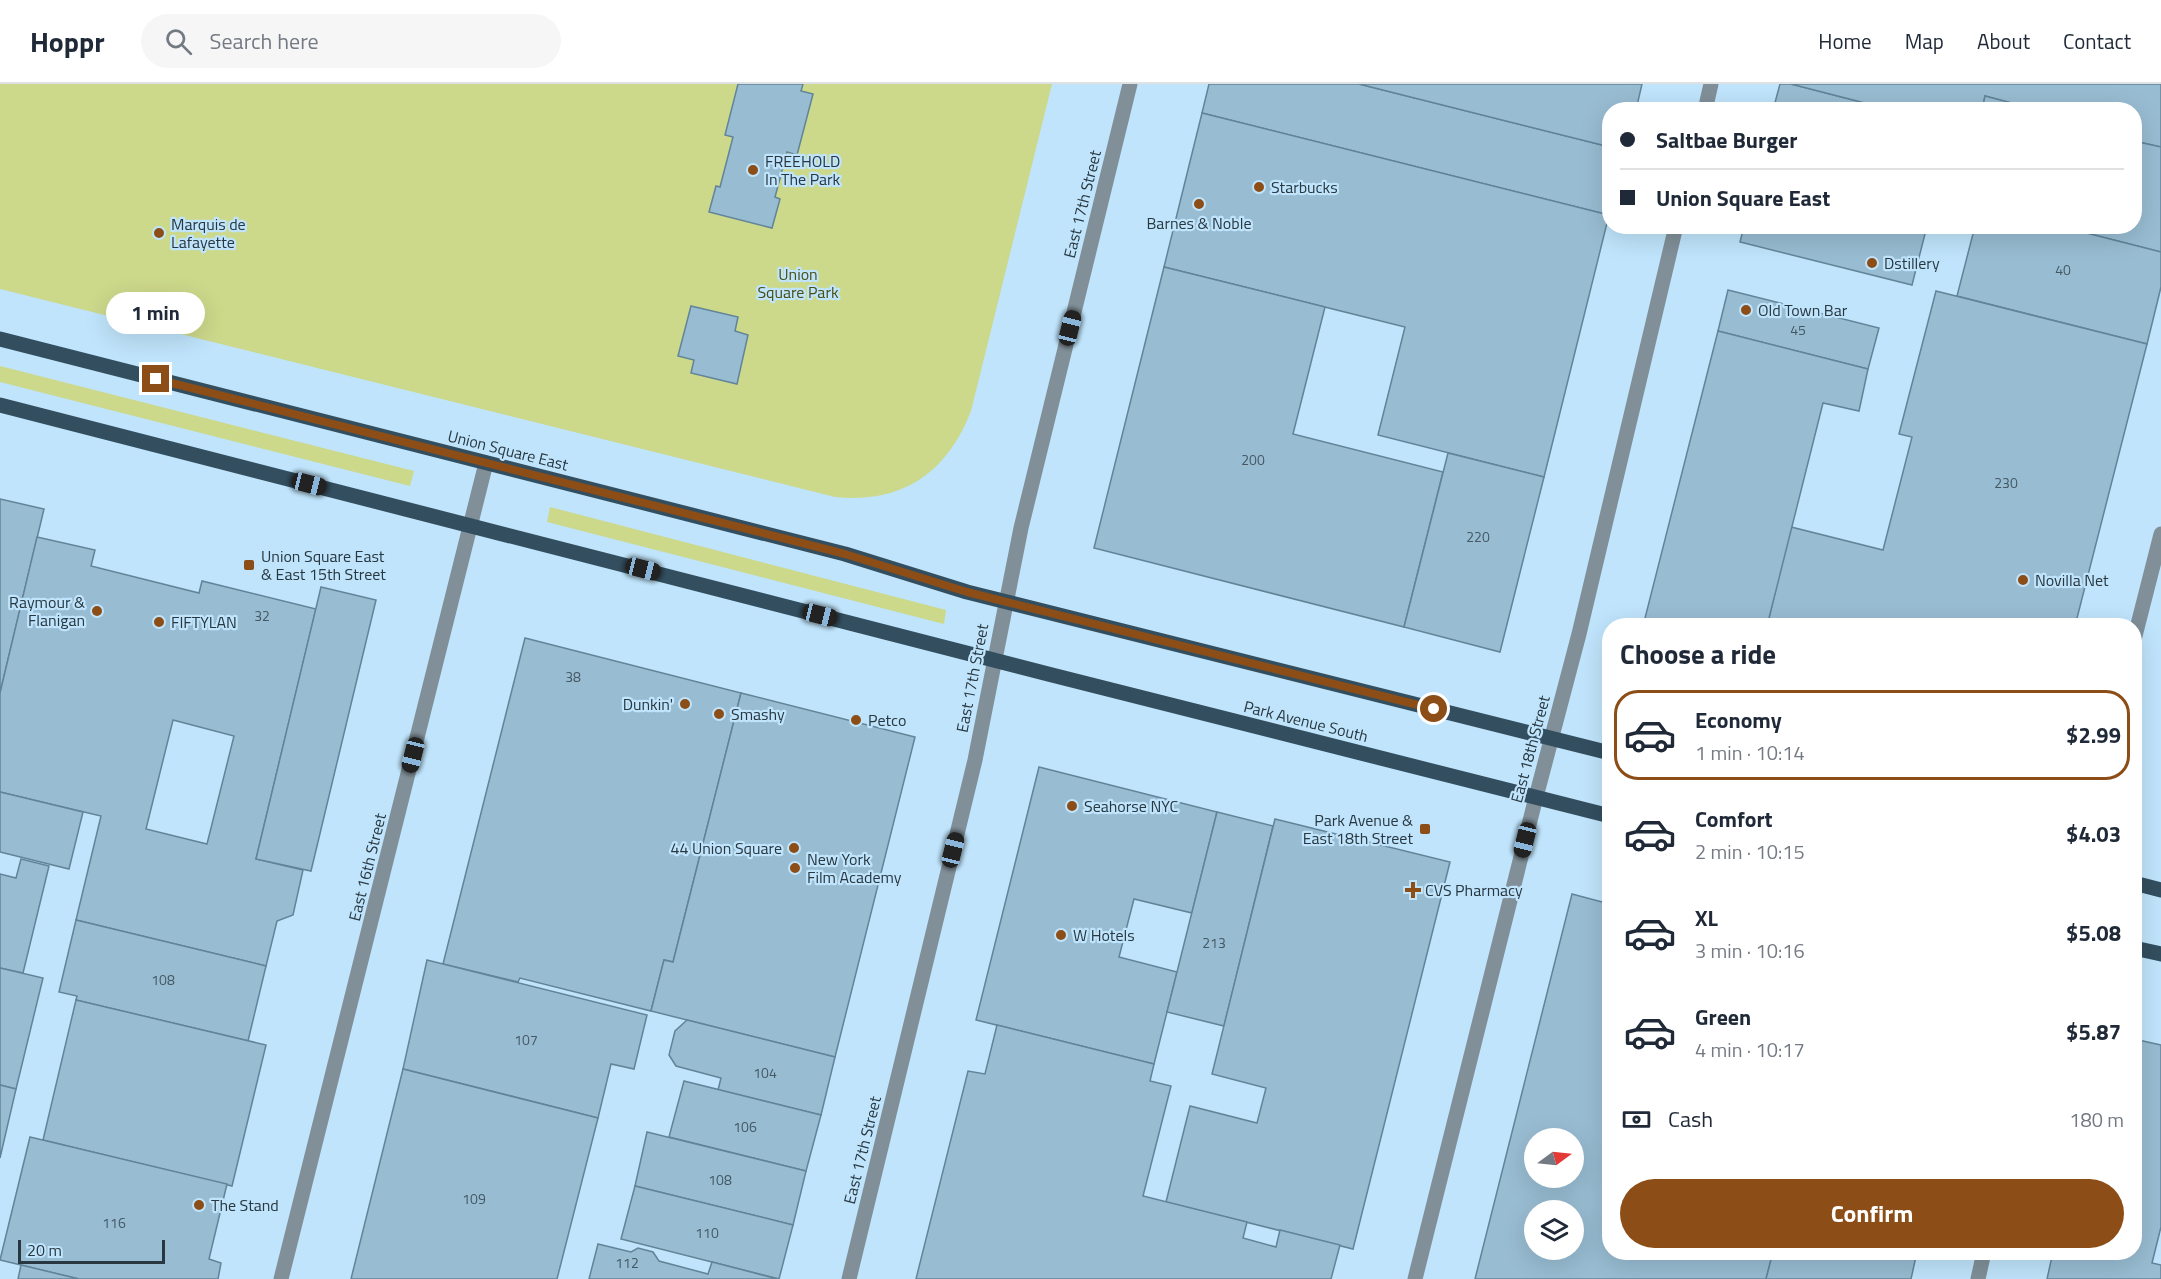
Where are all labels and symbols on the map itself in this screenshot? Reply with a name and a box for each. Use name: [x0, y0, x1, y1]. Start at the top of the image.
street label: East 17th Street: [1057, 147, 1107, 260]
place label: FREEHOLD In The Park: [765, 149, 841, 191]
marker: FREEHOLD In The Park: [746, 163, 760, 177]
place label: Starbucks: [1271, 175, 1338, 199]
marker: Starbucks: [1252, 180, 1266, 194]
marker: Barnes & Noble: [1192, 197, 1206, 211]
place label: Barnes & Noble: [1147, 211, 1251, 235]
place label: Marquis de Lafayette: [171, 212, 246, 254]
marker: Marquis de Lafayette: [152, 226, 166, 240]
place label: Dstillery: [1884, 251, 1940, 275]
marker: Dstillery: [1865, 256, 1879, 270]
house number: 40: [2055, 259, 2071, 280]
park label: Union Square Park: [757, 262, 839, 304]
callout: 1 min: [106, 292, 206, 334]
place label: Old Town Bar: [1758, 298, 1848, 322]
marker: Old Town Bar: [1739, 303, 1753, 317]
car: [1057, 308, 1083, 348]
house number: 45: [1790, 319, 1806, 340]
route end: [142, 365, 169, 392]
street label: Union Square East: [445, 423, 571, 477]
house number: 200: [1241, 449, 1265, 470]
car: [289, 471, 329, 497]
house number: 230: [1994, 472, 2018, 493]
house number: 220: [1466, 526, 1490, 547]
place label: Union Square East & East 15th Street: [261, 544, 386, 586]
car: [623, 556, 663, 582]
marker: Union Square East & East 15th Street: [242, 558, 256, 572]
place label: Novilla Net: [2035, 568, 2109, 592]
marker: Novilla Net: [2016, 573, 2030, 587]
place label: Raymour & Flanigan: [9, 590, 85, 632]
car: [800, 602, 840, 628]
marker: Raymour & Flanigan: [90, 604, 104, 618]
house number: 32: [254, 605, 270, 626]
place label: FIFTYLAN: [171, 610, 237, 634]
marker: FIFTYLAN: [152, 615, 166, 629]
street label: East 17th Street: [950, 621, 994, 734]
house number: 38: [565, 666, 581, 687]
place label: Dunkin': [623, 692, 673, 716]
street label: East 18th Street: [1504, 692, 1556, 805]
street label: Park Avenue South: [1241, 694, 1371, 748]
route start: [1420, 695, 1447, 722]
marker: Dunkin': [678, 697, 692, 711]
place label: Smashy: [731, 702, 785, 726]
marker: Smashy: [712, 707, 726, 721]
place label: Petco: [868, 708, 906, 732]
marker: Petco: [849, 713, 863, 727]
car: [400, 735, 426, 775]
place label: Seahorse NYC: [1084, 794, 1178, 818]
marker: Seahorse NYC: [1065, 799, 1079, 813]
place label: Park Avenue & East 18th Street: [1303, 808, 1413, 850]
street label: East 16th Street: [342, 810, 392, 923]
car: [1512, 820, 1538, 860]
marker: Park Avenue & East 18th Street: [1418, 822, 1432, 836]
car: [940, 830, 966, 870]
place label: 44 Union Square: [671, 836, 782, 860]
marker: 44 Union Square: [787, 841, 801, 855]
place label: New York Film Academy: [807, 847, 902, 889]
marker: New York Film Academy: [788, 861, 802, 875]
place label: CVS Pharmacy: [1425, 878, 1523, 902]
marker: CVS Pharmacy: [1406, 883, 1420, 897]
place label: W Hotels: [1073, 923, 1135, 947]
marker: W Hotels: [1054, 928, 1068, 942]
house number: 213: [1202, 932, 1226, 953]
house number: 108: [151, 969, 175, 990]
house number: 107: [514, 1029, 538, 1050]
house number: 104: [753, 1062, 777, 1083]
street label: East 17th Street: [837, 1093, 887, 1206]
house number: 106: [733, 1116, 757, 1137]
north arrow: [1524, 1128, 1584, 1188]
house number: 108: [708, 1169, 732, 1190]
house number: 109: [462, 1188, 486, 1209]
place label: The Stand: [211, 1193, 279, 1217]
marker: The Stand: [192, 1198, 206, 1212]
house number: 116: [102, 1212, 126, 1233]
house number: 110: [695, 1222, 719, 1243]
scale bar: [18, 1237, 165, 1264]
house number: 112: [615, 1252, 639, 1273]

